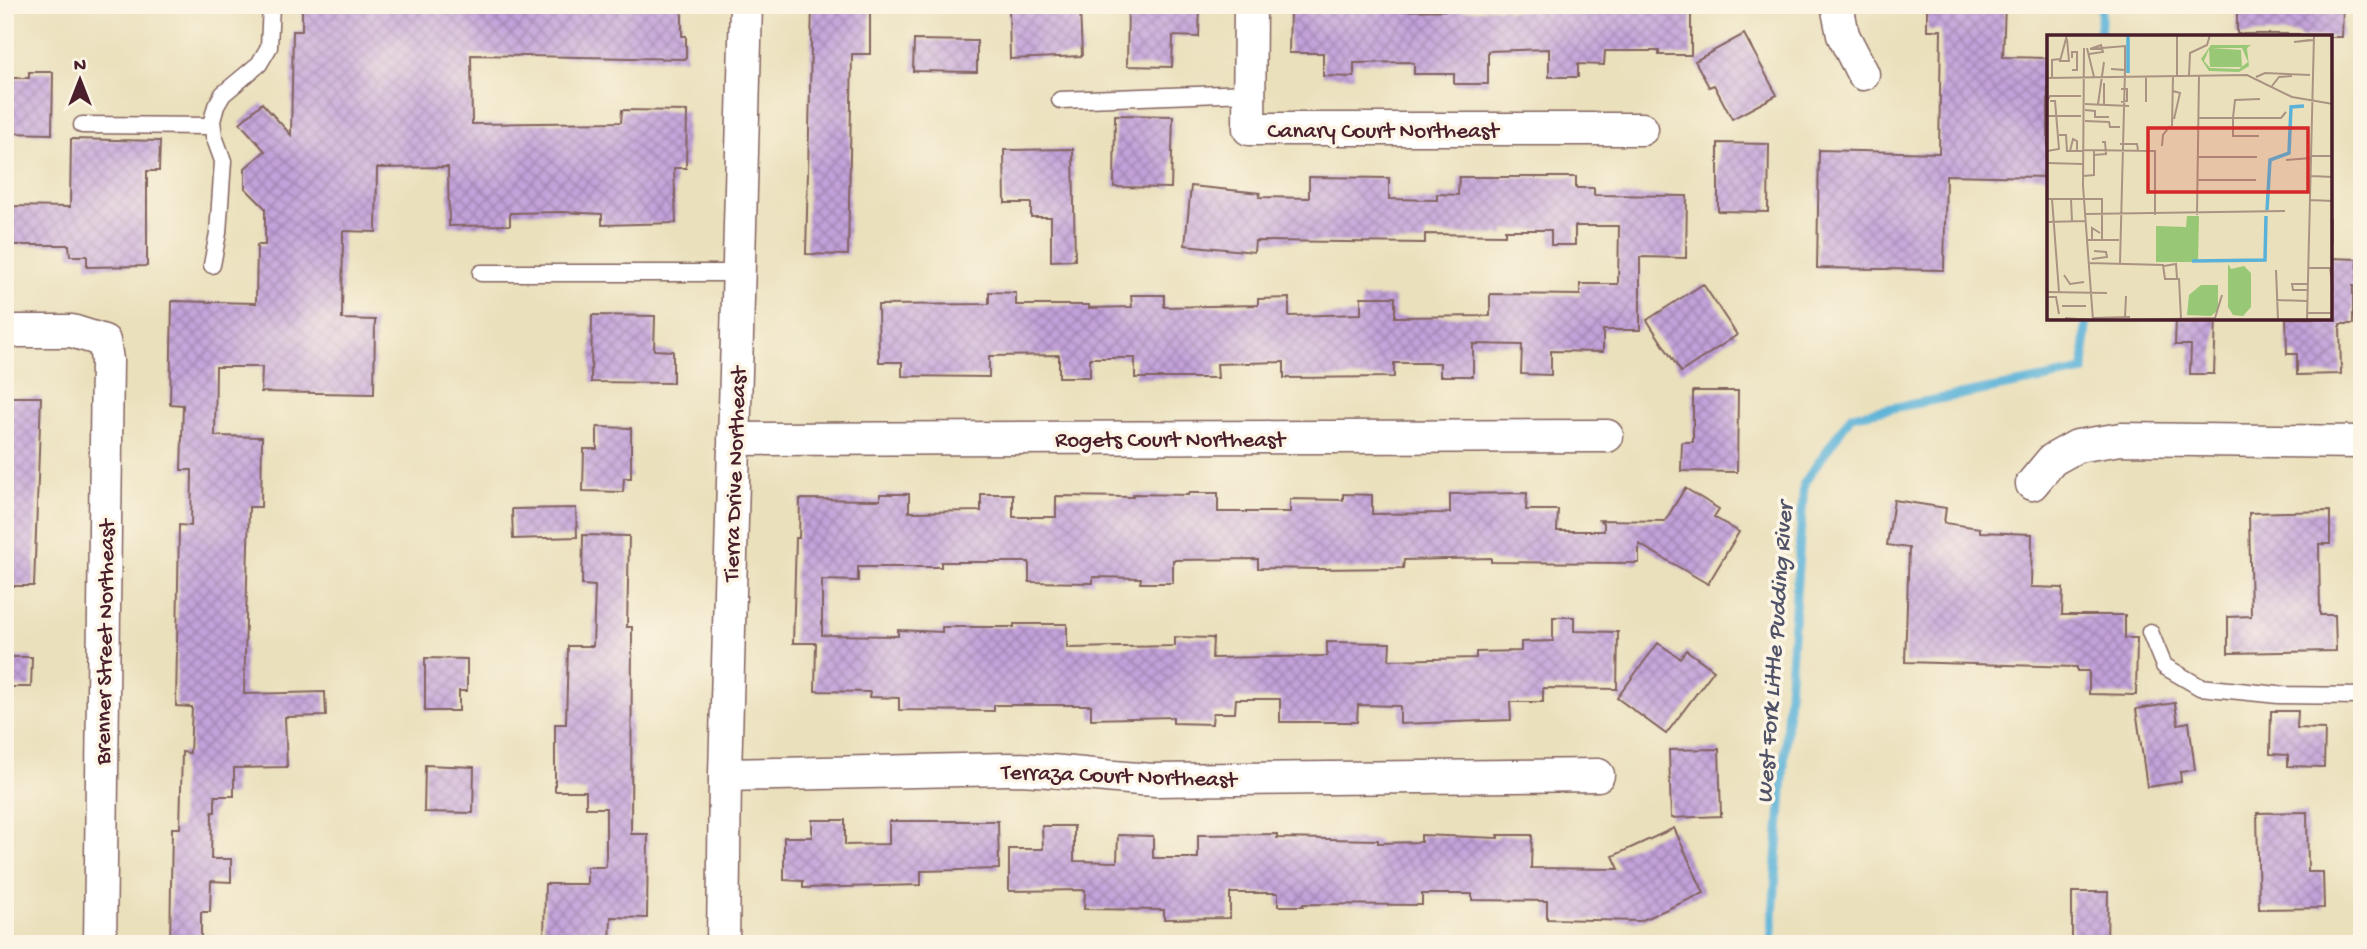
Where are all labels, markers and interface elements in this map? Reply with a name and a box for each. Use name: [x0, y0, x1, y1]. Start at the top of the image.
inset map: [2047, 35, 2332, 320]
north arrow: [46, 46, 116, 116]
text: N: [74, 55, 86, 78]
street label: Canary Court Northeast: [1267, 119, 1500, 146]
street label: Tierra Drive Northeast: [719, 365, 754, 584]
street label: Rogets Court Northeast: [1055, 428, 1286, 455]
water label: West Fork Little Pudding River: [1752, 497, 1802, 805]
street label: Brenner Street Northeast: [91, 518, 122, 766]
street label: Terraza Court Northeast: [999, 760, 1239, 795]

